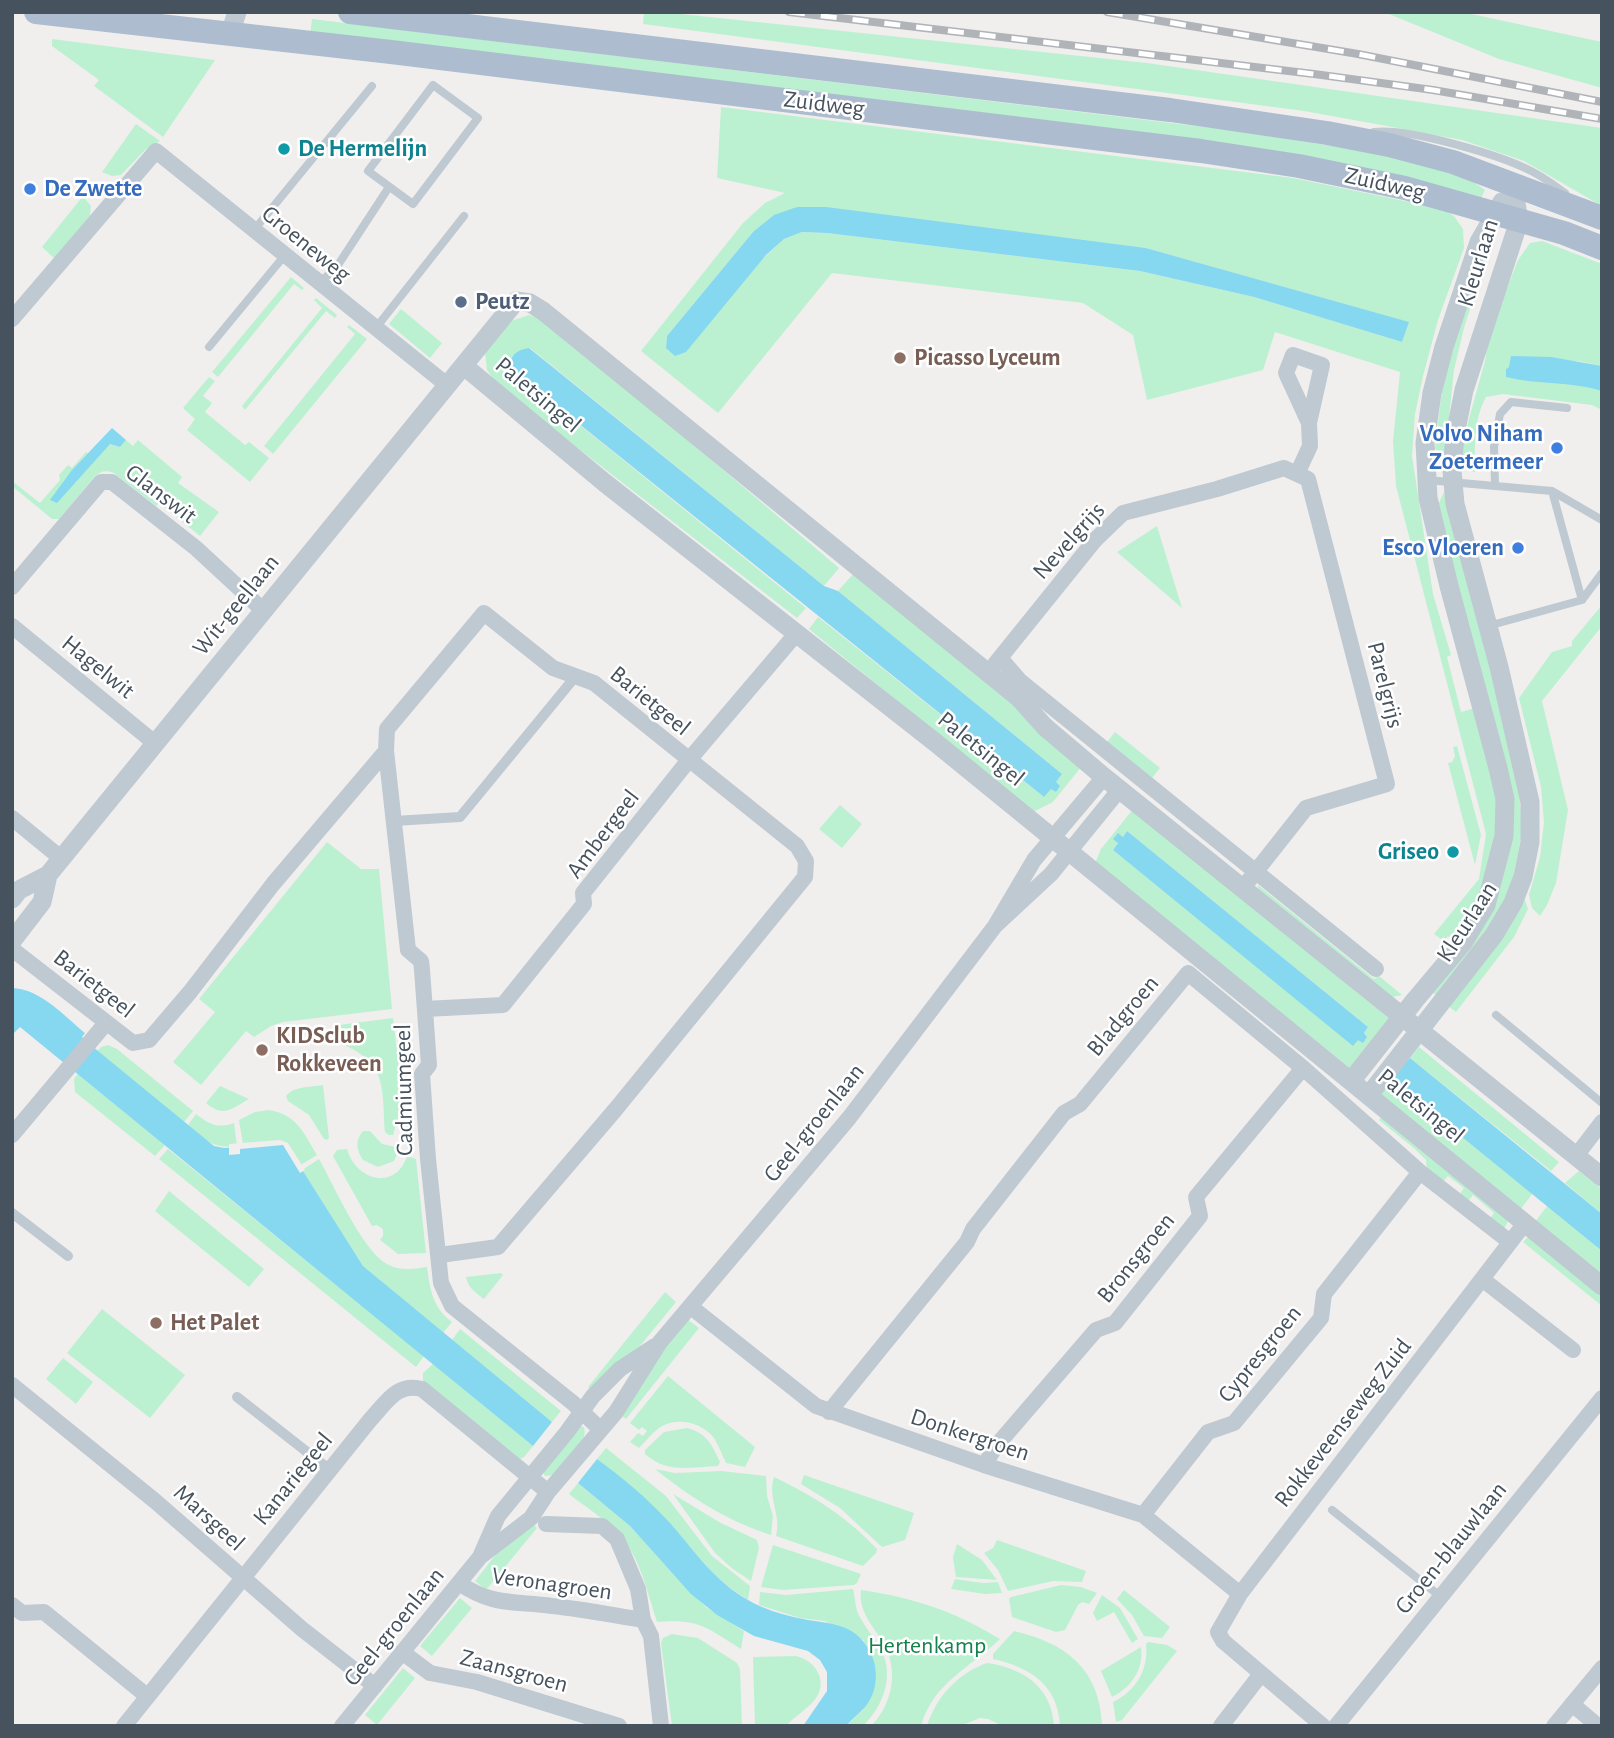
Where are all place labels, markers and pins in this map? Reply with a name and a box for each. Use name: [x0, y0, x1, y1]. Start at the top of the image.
place label: De Hermelijn: [298, 135, 427, 163]
marker: De Hermelijn: [276, 141, 292, 157]
place label: De Zwette: [44, 175, 142, 203]
marker: De Zwette: [22, 181, 38, 197]
place label: Peutz: [475, 288, 530, 316]
marker: Peutz: [453, 294, 469, 310]
place label: Picasso Lyceum: [914, 344, 1060, 372]
marker: Picasso Lyceum: [892, 350, 908, 366]
place label: Volvo Niham Zoetermeer: [1419, 420, 1543, 476]
marker: Volvo Niham Zoetermeer: [1549, 440, 1565, 456]
place label: Esco Vloeren: [1382, 534, 1504, 562]
marker: Esco Vloeren: [1510, 540, 1526, 556]
place label: Griseo: [1378, 838, 1439, 866]
marker: Griseo: [1445, 844, 1461, 860]
place label: KIDSclub Rokkeveen: [276, 1022, 382, 1078]
marker: KIDSclub Rokkeveen: [254, 1042, 270, 1058]
place label: Het Palet: [170, 1309, 259, 1337]
marker: Het Palet: [148, 1315, 164, 1331]

